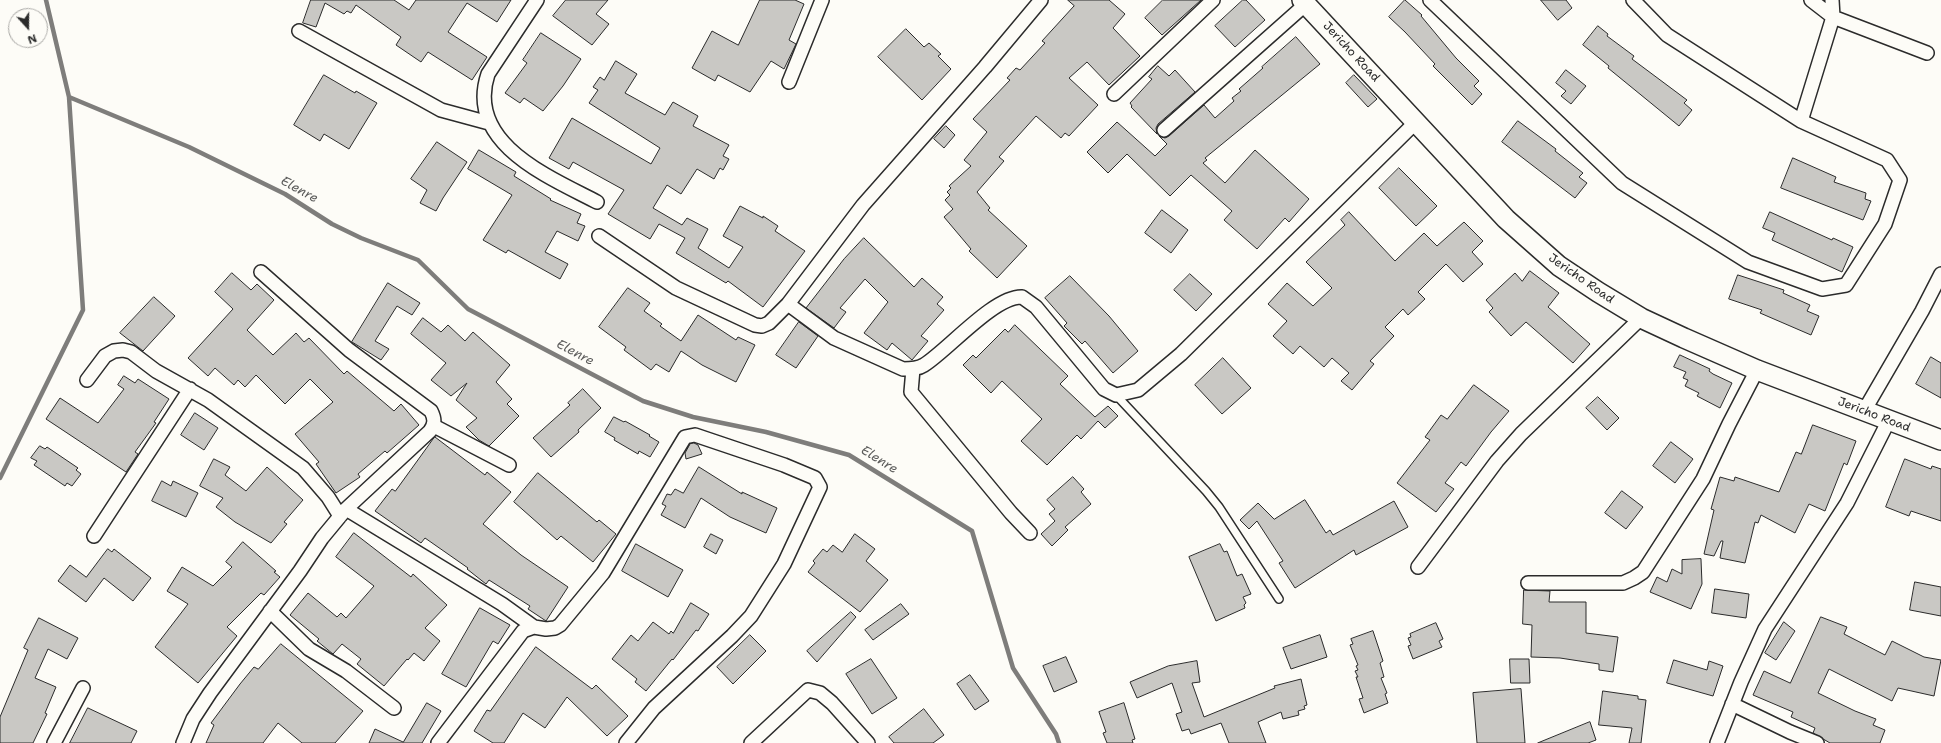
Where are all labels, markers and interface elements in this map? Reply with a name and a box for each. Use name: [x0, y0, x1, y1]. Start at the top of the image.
north arrow: [8, 8, 48, 48]
street label: Jericho Road: [1320, 19, 1382, 85]
text: N: [25, 30, 39, 47]
water label: Elenre: [278, 173, 320, 207]
street label: Jericho Road: [1545, 251, 1617, 307]
water label: Elenre: [553, 337, 597, 369]
street label: Jericho Road: [1836, 395, 1912, 435]
water label: Elenre: [858, 443, 900, 477]

